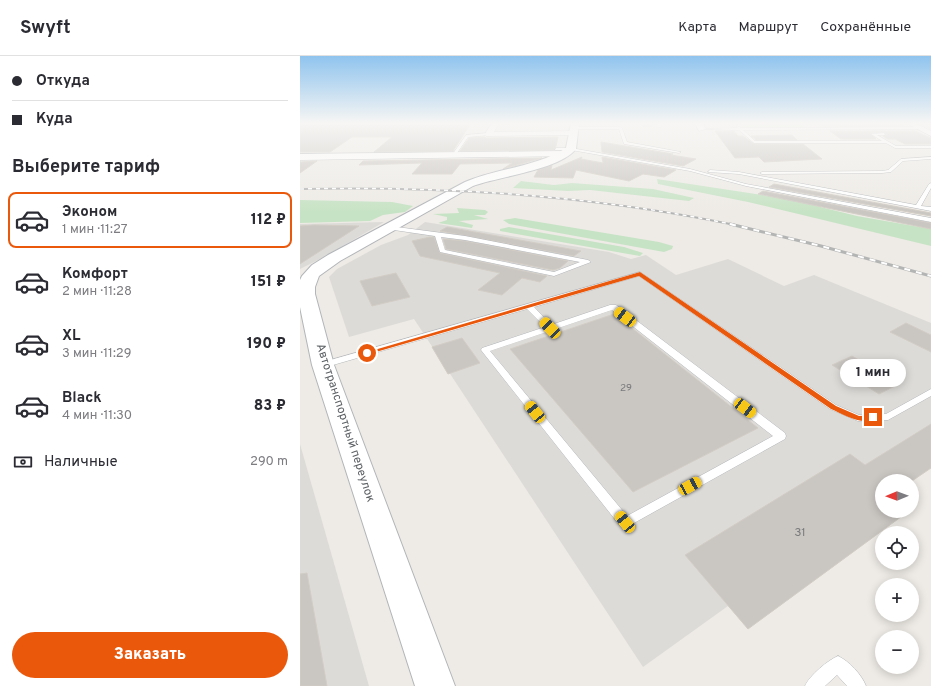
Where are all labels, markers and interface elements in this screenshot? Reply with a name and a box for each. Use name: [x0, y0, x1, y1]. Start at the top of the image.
text: Swyft: [20, 16, 71, 40]
text: Карта: [678, 19, 717, 36]
text: Маршрут: [739, 19, 798, 36]
text: Сохранённые: [820, 19, 911, 36]
text: Откуда: [36, 72, 90, 91]
text: Куда: [36, 110, 73, 129]
text: Выберите тариф: [12, 156, 160, 179]
icon: car: [14, 202, 50, 238]
text: Эконом: [62, 203, 117, 222]
text: 112 ₽: [251, 211, 286, 230]
text: 1 мин · 11:27: [62, 222, 128, 238]
icon: car: [14, 264, 50, 300]
text: Комфорт: [62, 265, 128, 284]
text: 151 ₽: [251, 273, 286, 292]
text: 2 мин · 11:28: [62, 284, 132, 300]
car: [612, 305, 638, 329]
car: [537, 315, 563, 341]
icon: car: [14, 326, 50, 362]
text: XL: [62, 327, 80, 346]
text: 190 ₽: [247, 335, 286, 354]
street label: Автотранспортный переулок: [312, 342, 378, 504]
route start: [358, 344, 376, 362]
text: 3 мин · 11:29: [62, 346, 132, 362]
callout: 1 мин: [840, 359, 906, 387]
text: 1 мин: [856, 365, 890, 381]
house number: 29: [620, 382, 632, 395]
icon: car: [14, 388, 50, 424]
text: Black: [62, 389, 102, 408]
car: [732, 396, 758, 420]
text: 83 ₽: [254, 397, 286, 416]
car: [523, 399, 547, 425]
text: 4 мин · 11:30: [62, 408, 132, 424]
route end: [864, 408, 882, 426]
icon: cash: [12, 451, 34, 473]
text: Наличные: [44, 453, 118, 472]
text: 290 m: [250, 454, 288, 470]
north arrow: [875, 474, 919, 518]
map controls: [875, 474, 919, 674]
car: [677, 475, 703, 497]
car: [613, 509, 637, 535]
house number: 31: [794, 525, 806, 541]
button: locate: [875, 526, 919, 570]
button: +: [875, 578, 919, 622]
button: −: [875, 630, 919, 674]
button: Заказать: [12, 632, 288, 678]

